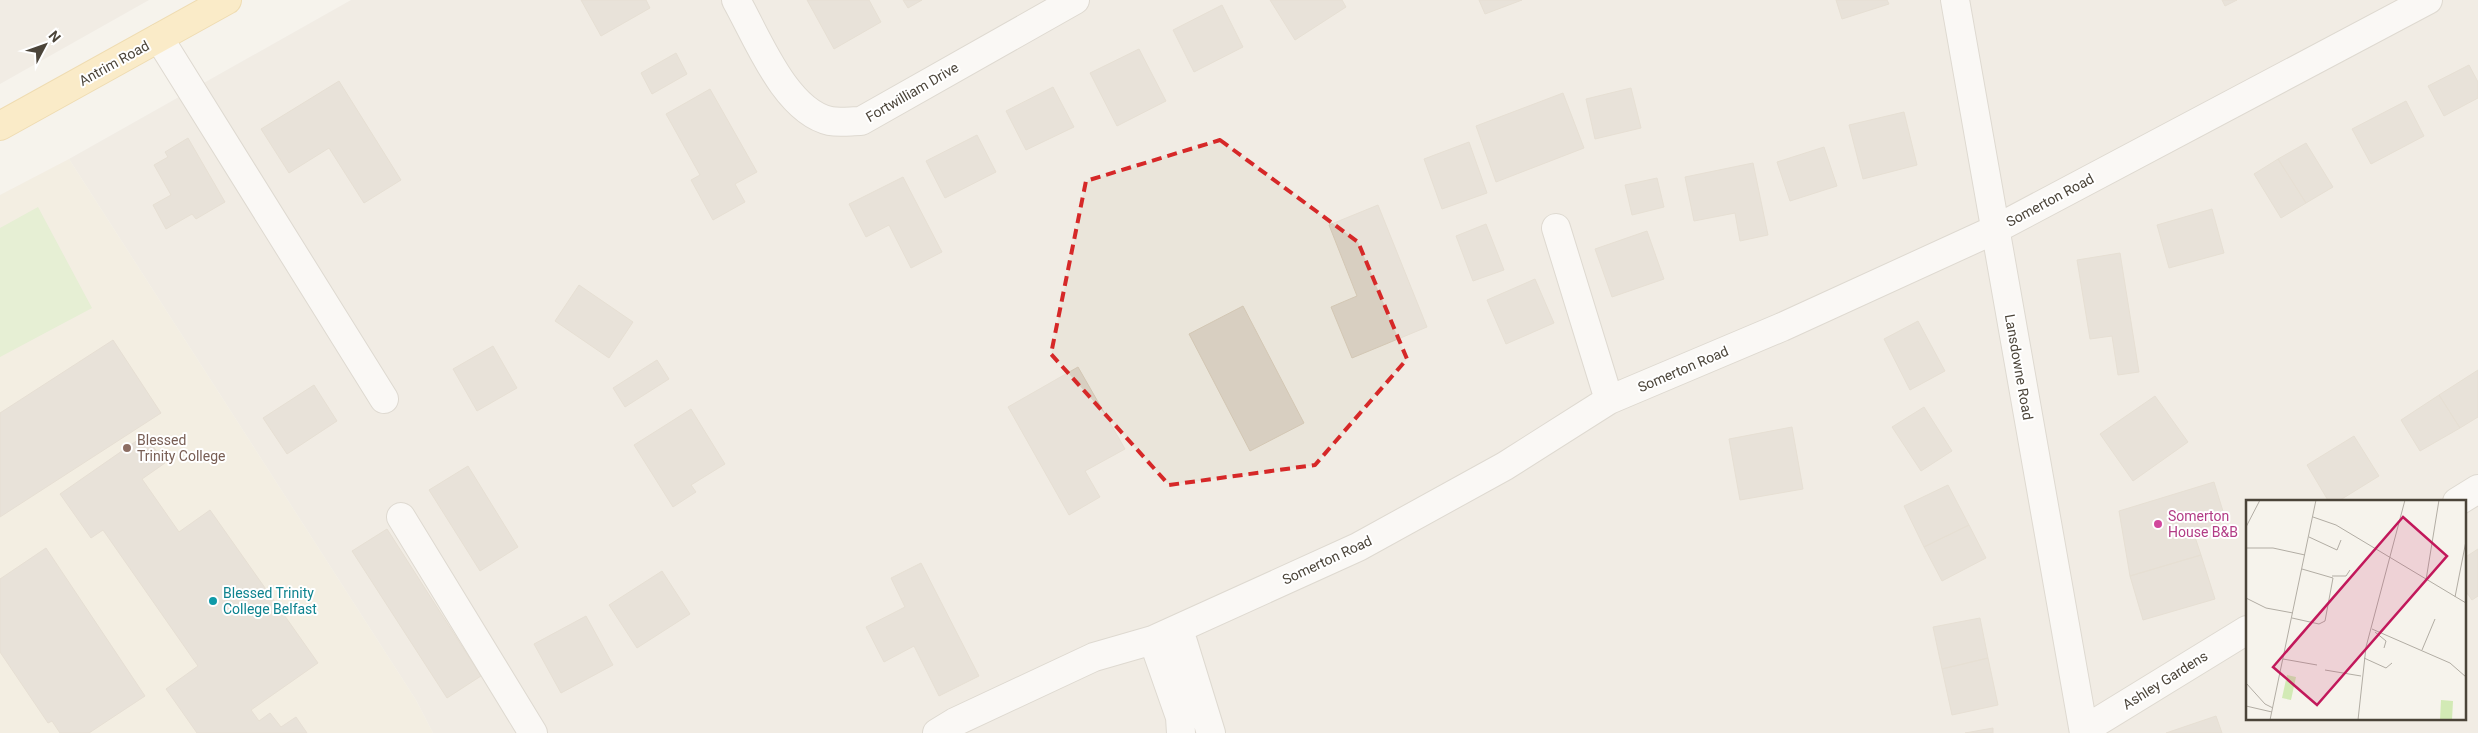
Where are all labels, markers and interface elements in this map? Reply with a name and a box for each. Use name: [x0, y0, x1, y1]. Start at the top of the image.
north arrow: [20, 20, 70, 70]
text: N: [46, 27, 64, 45]
street label: Antrim Road: [76, 37, 152, 89]
street label: Fortwilliam Drive: [863, 59, 961, 125]
street label: Somerton Road: [2003, 170, 2097, 230]
street label: Lansdowne Road: [2002, 313, 2036, 421]
street label: Somerton Road: [1635, 343, 1731, 395]
place label: Blessed Trinity College: [137, 432, 225, 464]
marker: Blessed Trinity College: [121, 442, 133, 454]
inset map: [2246, 500, 2466, 720]
place label: Somerton House B&B: [2168, 508, 2238, 540]
marker: Somerton House B&B: [2152, 518, 2164, 530]
street label: Somerton Road: [1280, 532, 1374, 588]
place label: Blessed Trinity College Belfast: [223, 585, 317, 617]
marker: Blessed Trinity College Belfast: [207, 595, 219, 607]
street label: Ashley Gardens: [2120, 648, 2210, 712]

